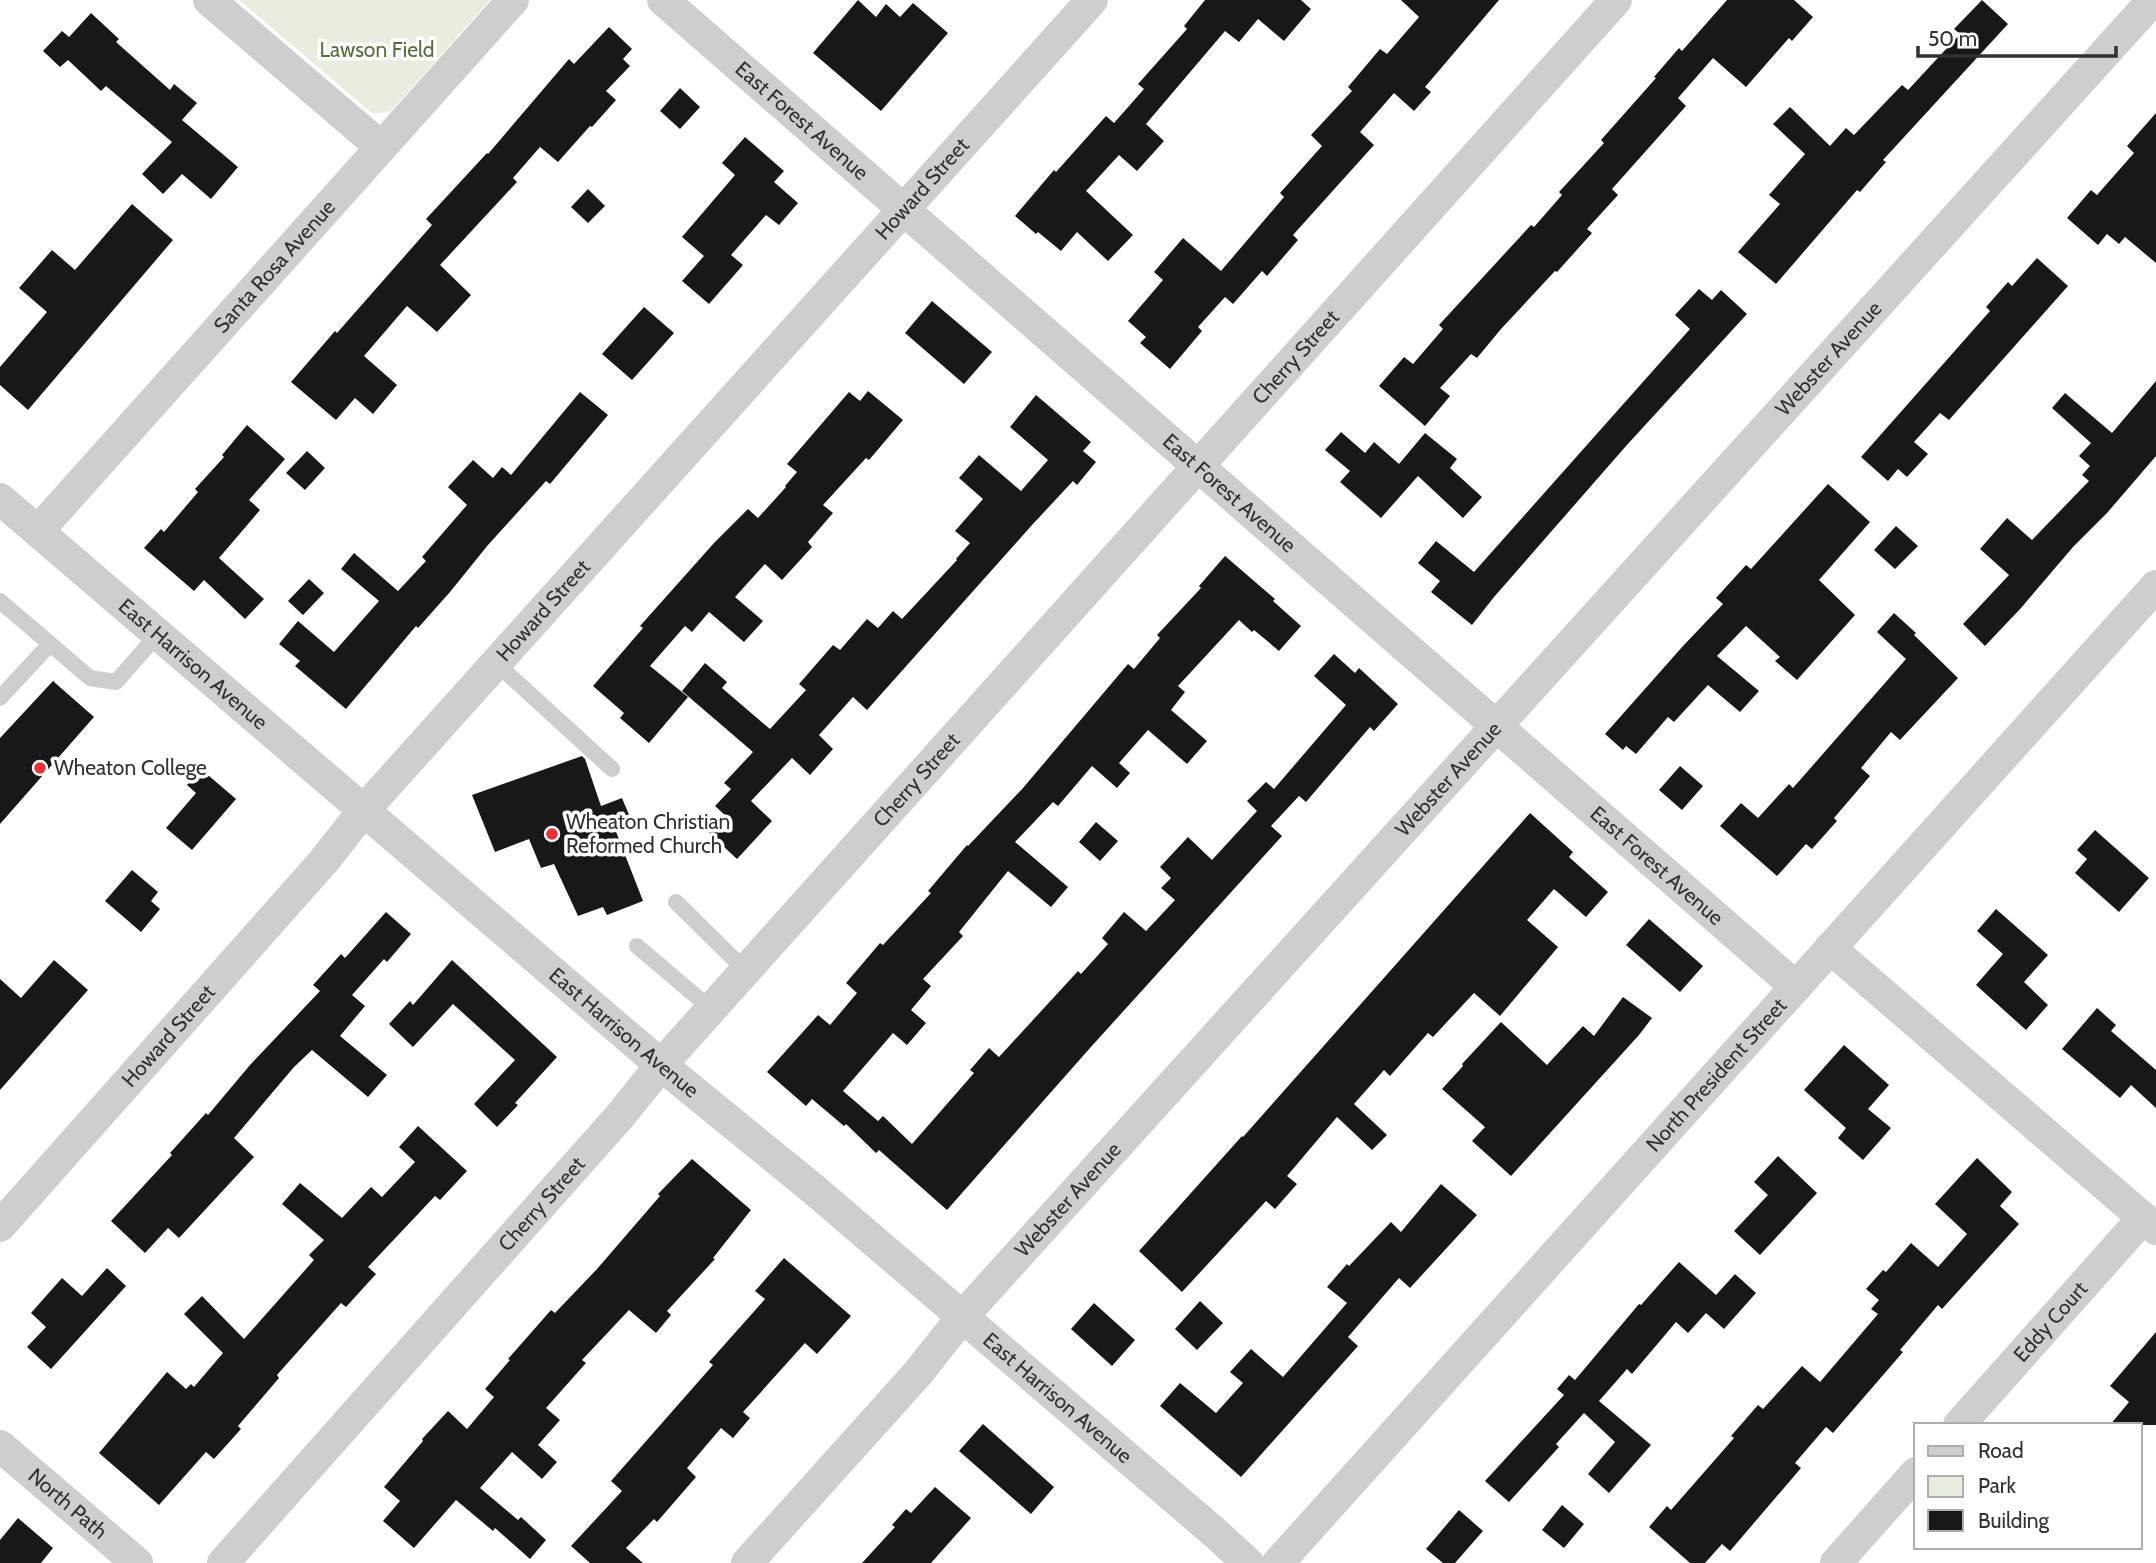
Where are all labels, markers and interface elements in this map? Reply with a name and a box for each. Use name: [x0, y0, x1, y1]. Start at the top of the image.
scale bar: [1918, 14, 2116, 58]
text: 50 m: [1928, 26, 1977, 51]
park label: Lawson Field: [320, 37, 434, 62]
street label: East Forest Avenue: [730, 56, 874, 185]
street label: Howard Street: [870, 133, 974, 245]
street label: Santa Rosa Avenue: [208, 194, 340, 338]
street label: Webster Avenue: [1770, 296, 1887, 421]
street label: Cherry Street: [1247, 305, 1344, 409]
street label: East Forest Avenue: [1158, 428, 1301, 558]
street label: Howard Street: [491, 554, 595, 666]
street label: East Harrison Avenue: [114, 593, 273, 735]
street label: Webster Avenue: [1390, 716, 1506, 841]
street label: Cherry Street: [868, 728, 965, 832]
place label: Wheaton College: [54, 755, 207, 780]
marker: Wheaton College: [32, 760, 48, 776]
street label: East Forest Avenue: [1586, 801, 1729, 930]
place label: Wheaton Christian Reformed Church: [566, 809, 730, 858]
marker: Wheaton Christian Reformed Church: [544, 826, 560, 842]
street label: East Harrison Avenue: [544, 962, 704, 1103]
street label: Howard Street: [116, 980, 220, 1092]
street label: North President Street: [1641, 993, 1792, 1157]
street label: Webster Avenue: [1010, 1137, 1126, 1262]
street label: Cherry Street: [493, 1151, 590, 1256]
street label: Eddy Court: [2008, 1276, 2093, 1367]
street label: East Harrison Avenue: [978, 1327, 1138, 1468]
legend: [1914, 1423, 2142, 1549]
text: Road: [1978, 1438, 2024, 1463]
street label: North Path: [23, 1463, 113, 1544]
text: Park: [1978, 1473, 2016, 1498]
text: Building: [1978, 1508, 2050, 1533]

